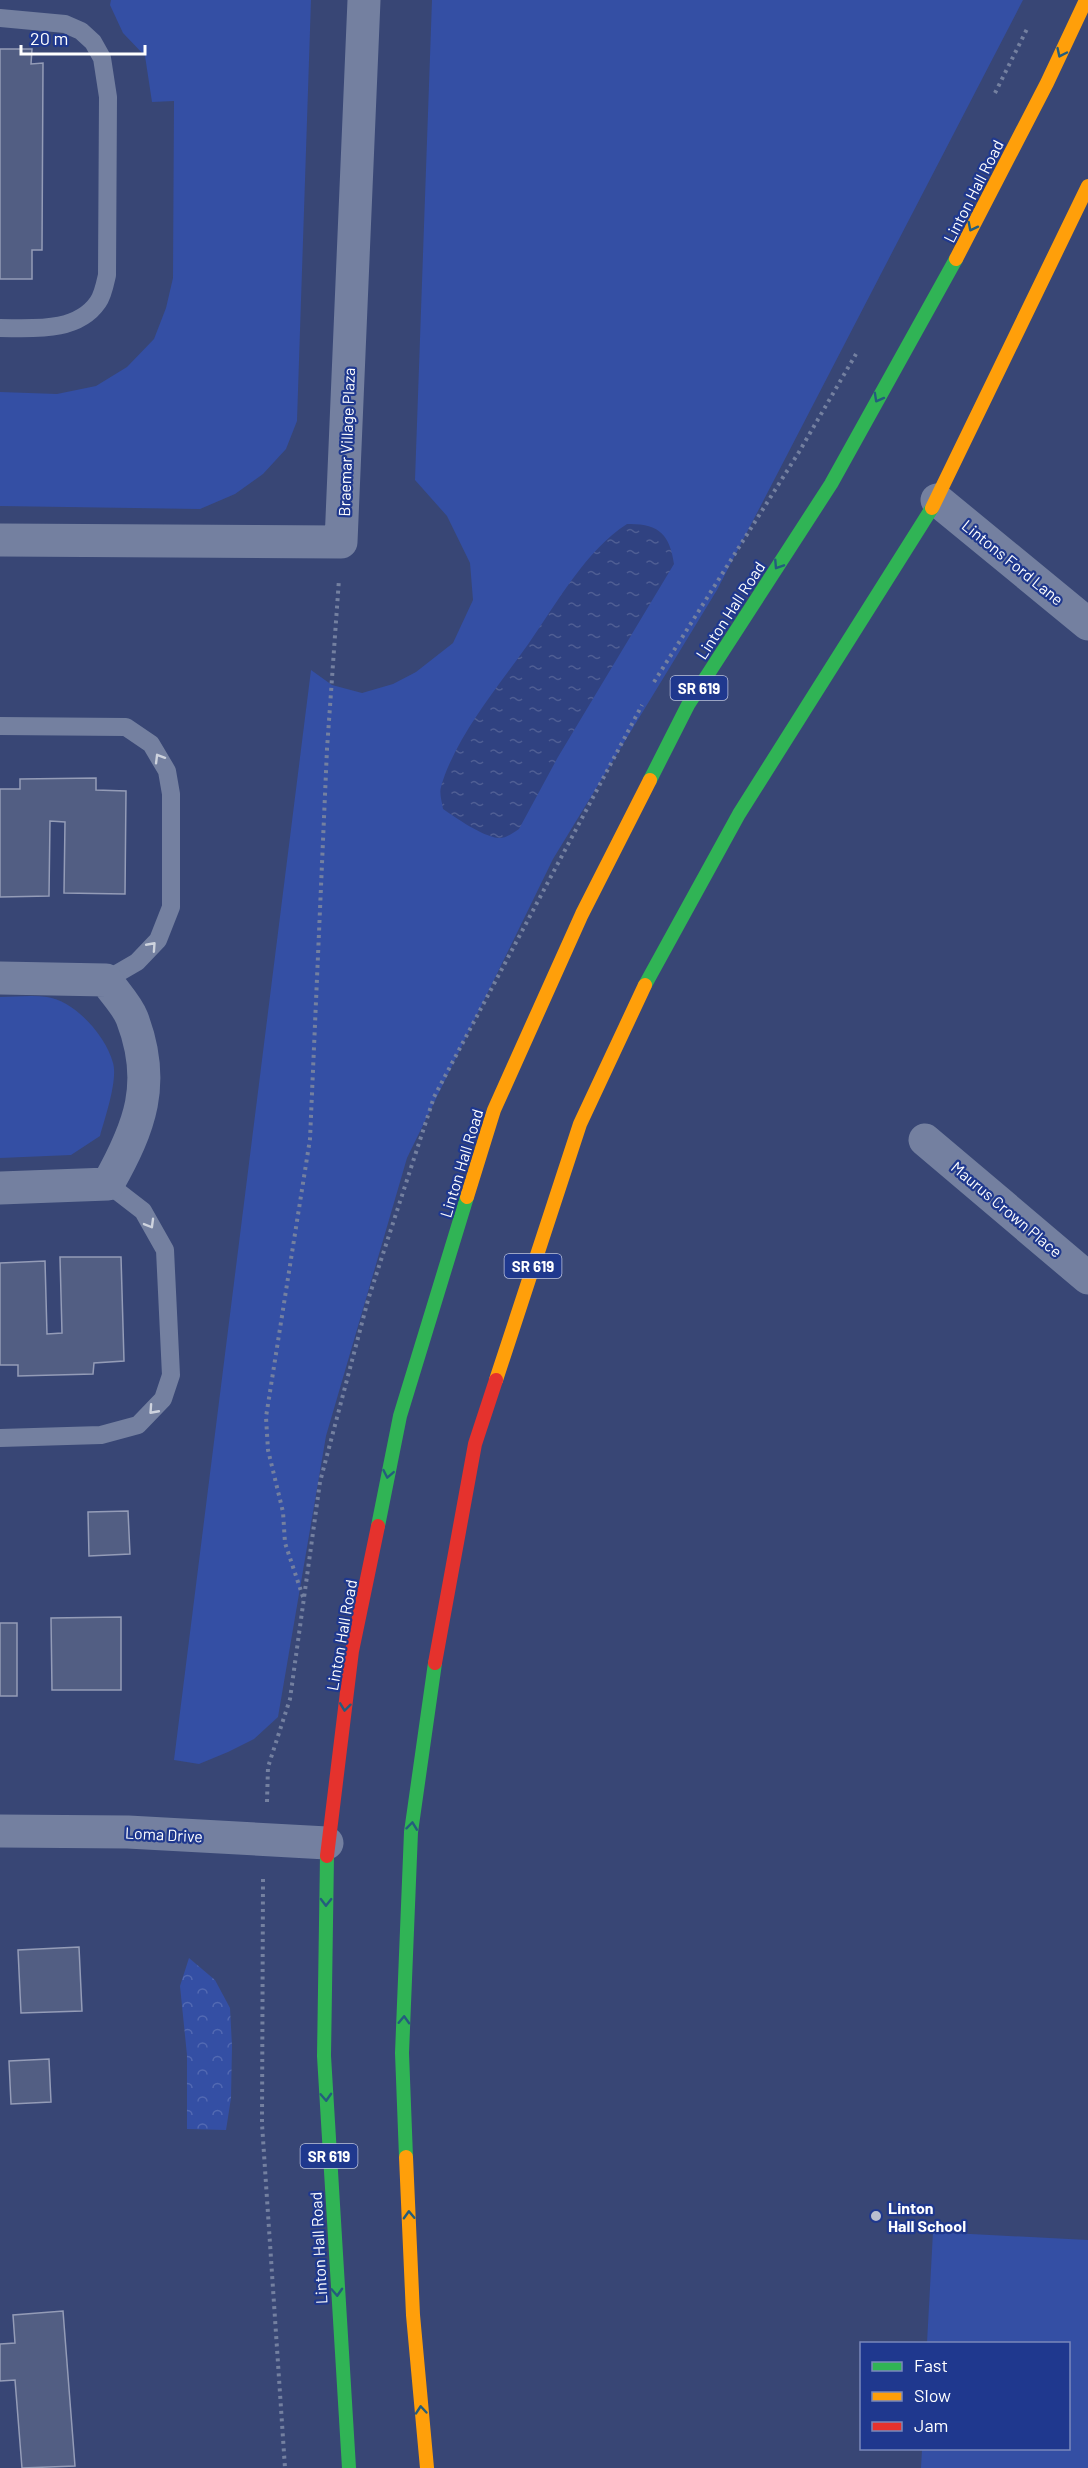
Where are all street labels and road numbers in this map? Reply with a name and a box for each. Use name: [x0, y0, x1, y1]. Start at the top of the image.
street label: Linton Hall Road: [939, 137, 1007, 245]
street label: Braemar Village Plaza: [334, 367, 358, 517]
street label: Lintons Ford Lane: [959, 515, 1067, 609]
street label: Linton Hall Road: [691, 558, 769, 662]
road number: SR 619: [670, 676, 728, 700]
street label: Linton Hall Road: [435, 1106, 487, 1220]
street label: Maurus Crown Place: [948, 1157, 1066, 1261]
road number: SR 619: [504, 1254, 562, 1278]
street label: Linton Hall Road: [322, 1578, 360, 1692]
street label: Loma Drive: [125, 1822, 203, 1846]
road number: SR 619: [300, 2144, 358, 2168]
street label: Linton Hall Road: [306, 2191, 330, 2305]

